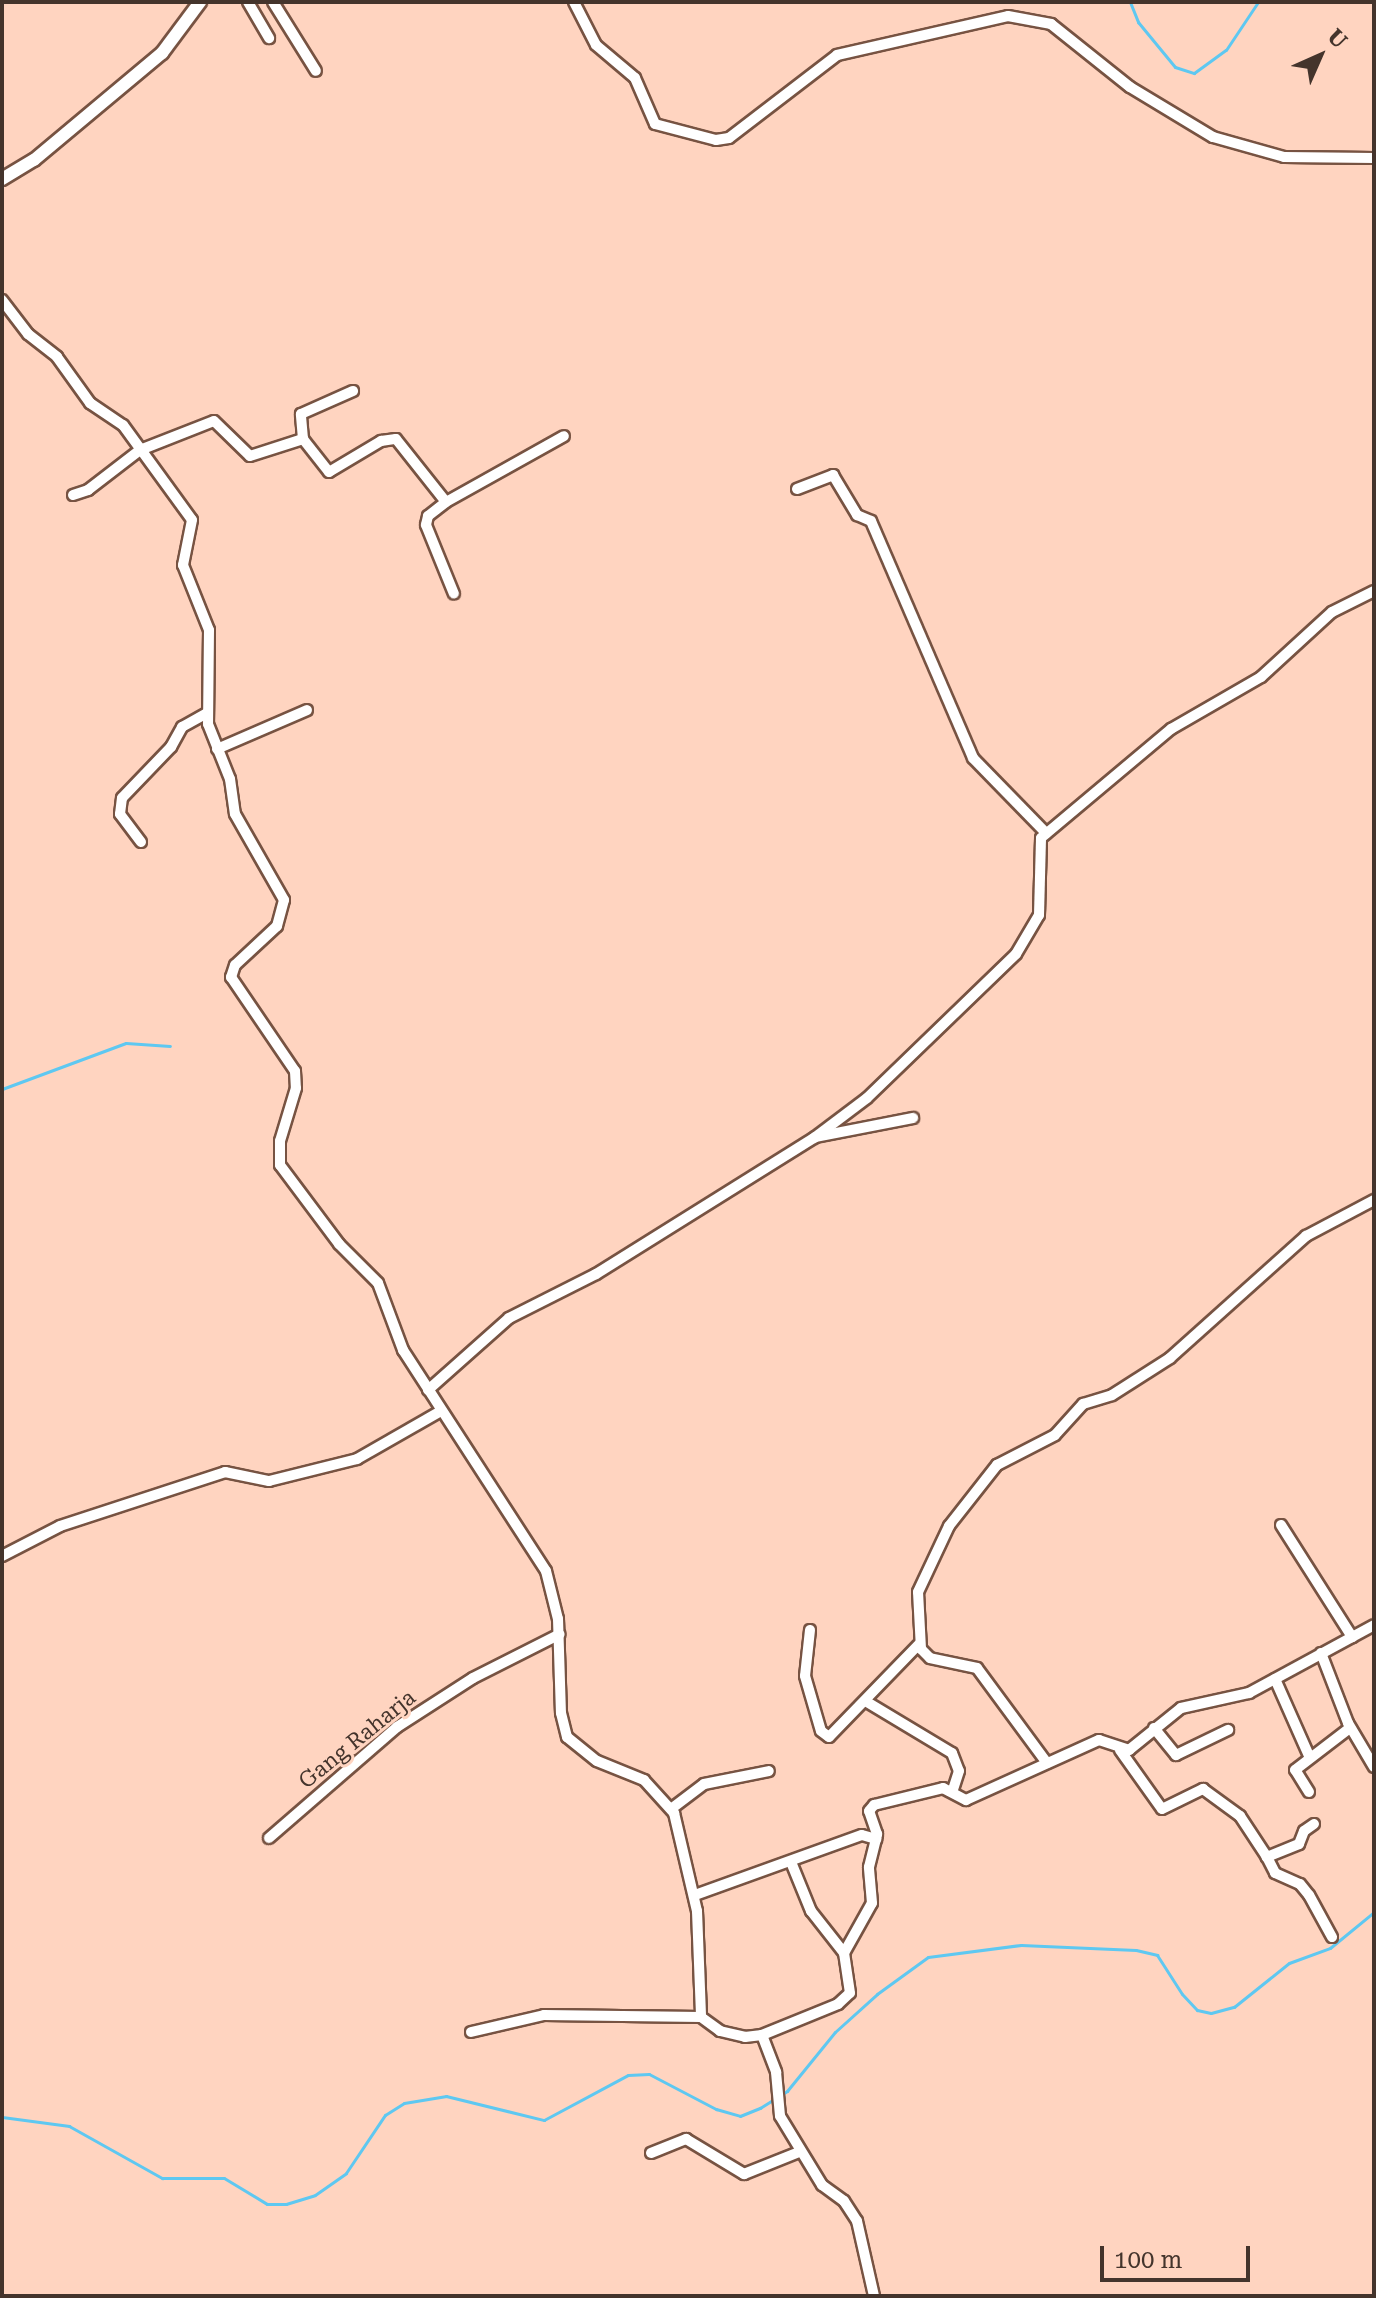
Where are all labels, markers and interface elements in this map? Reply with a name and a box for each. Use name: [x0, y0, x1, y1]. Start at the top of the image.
north arrow: [1280, 16, 1360, 96]
text: U: [1322, 24, 1352, 53]
street label: Gang Raharja: [293, 1684, 421, 1794]
scale bar: [1104, 2230, 1254, 2280]
text: 100 m: [1114, 2246, 1182, 2274]

